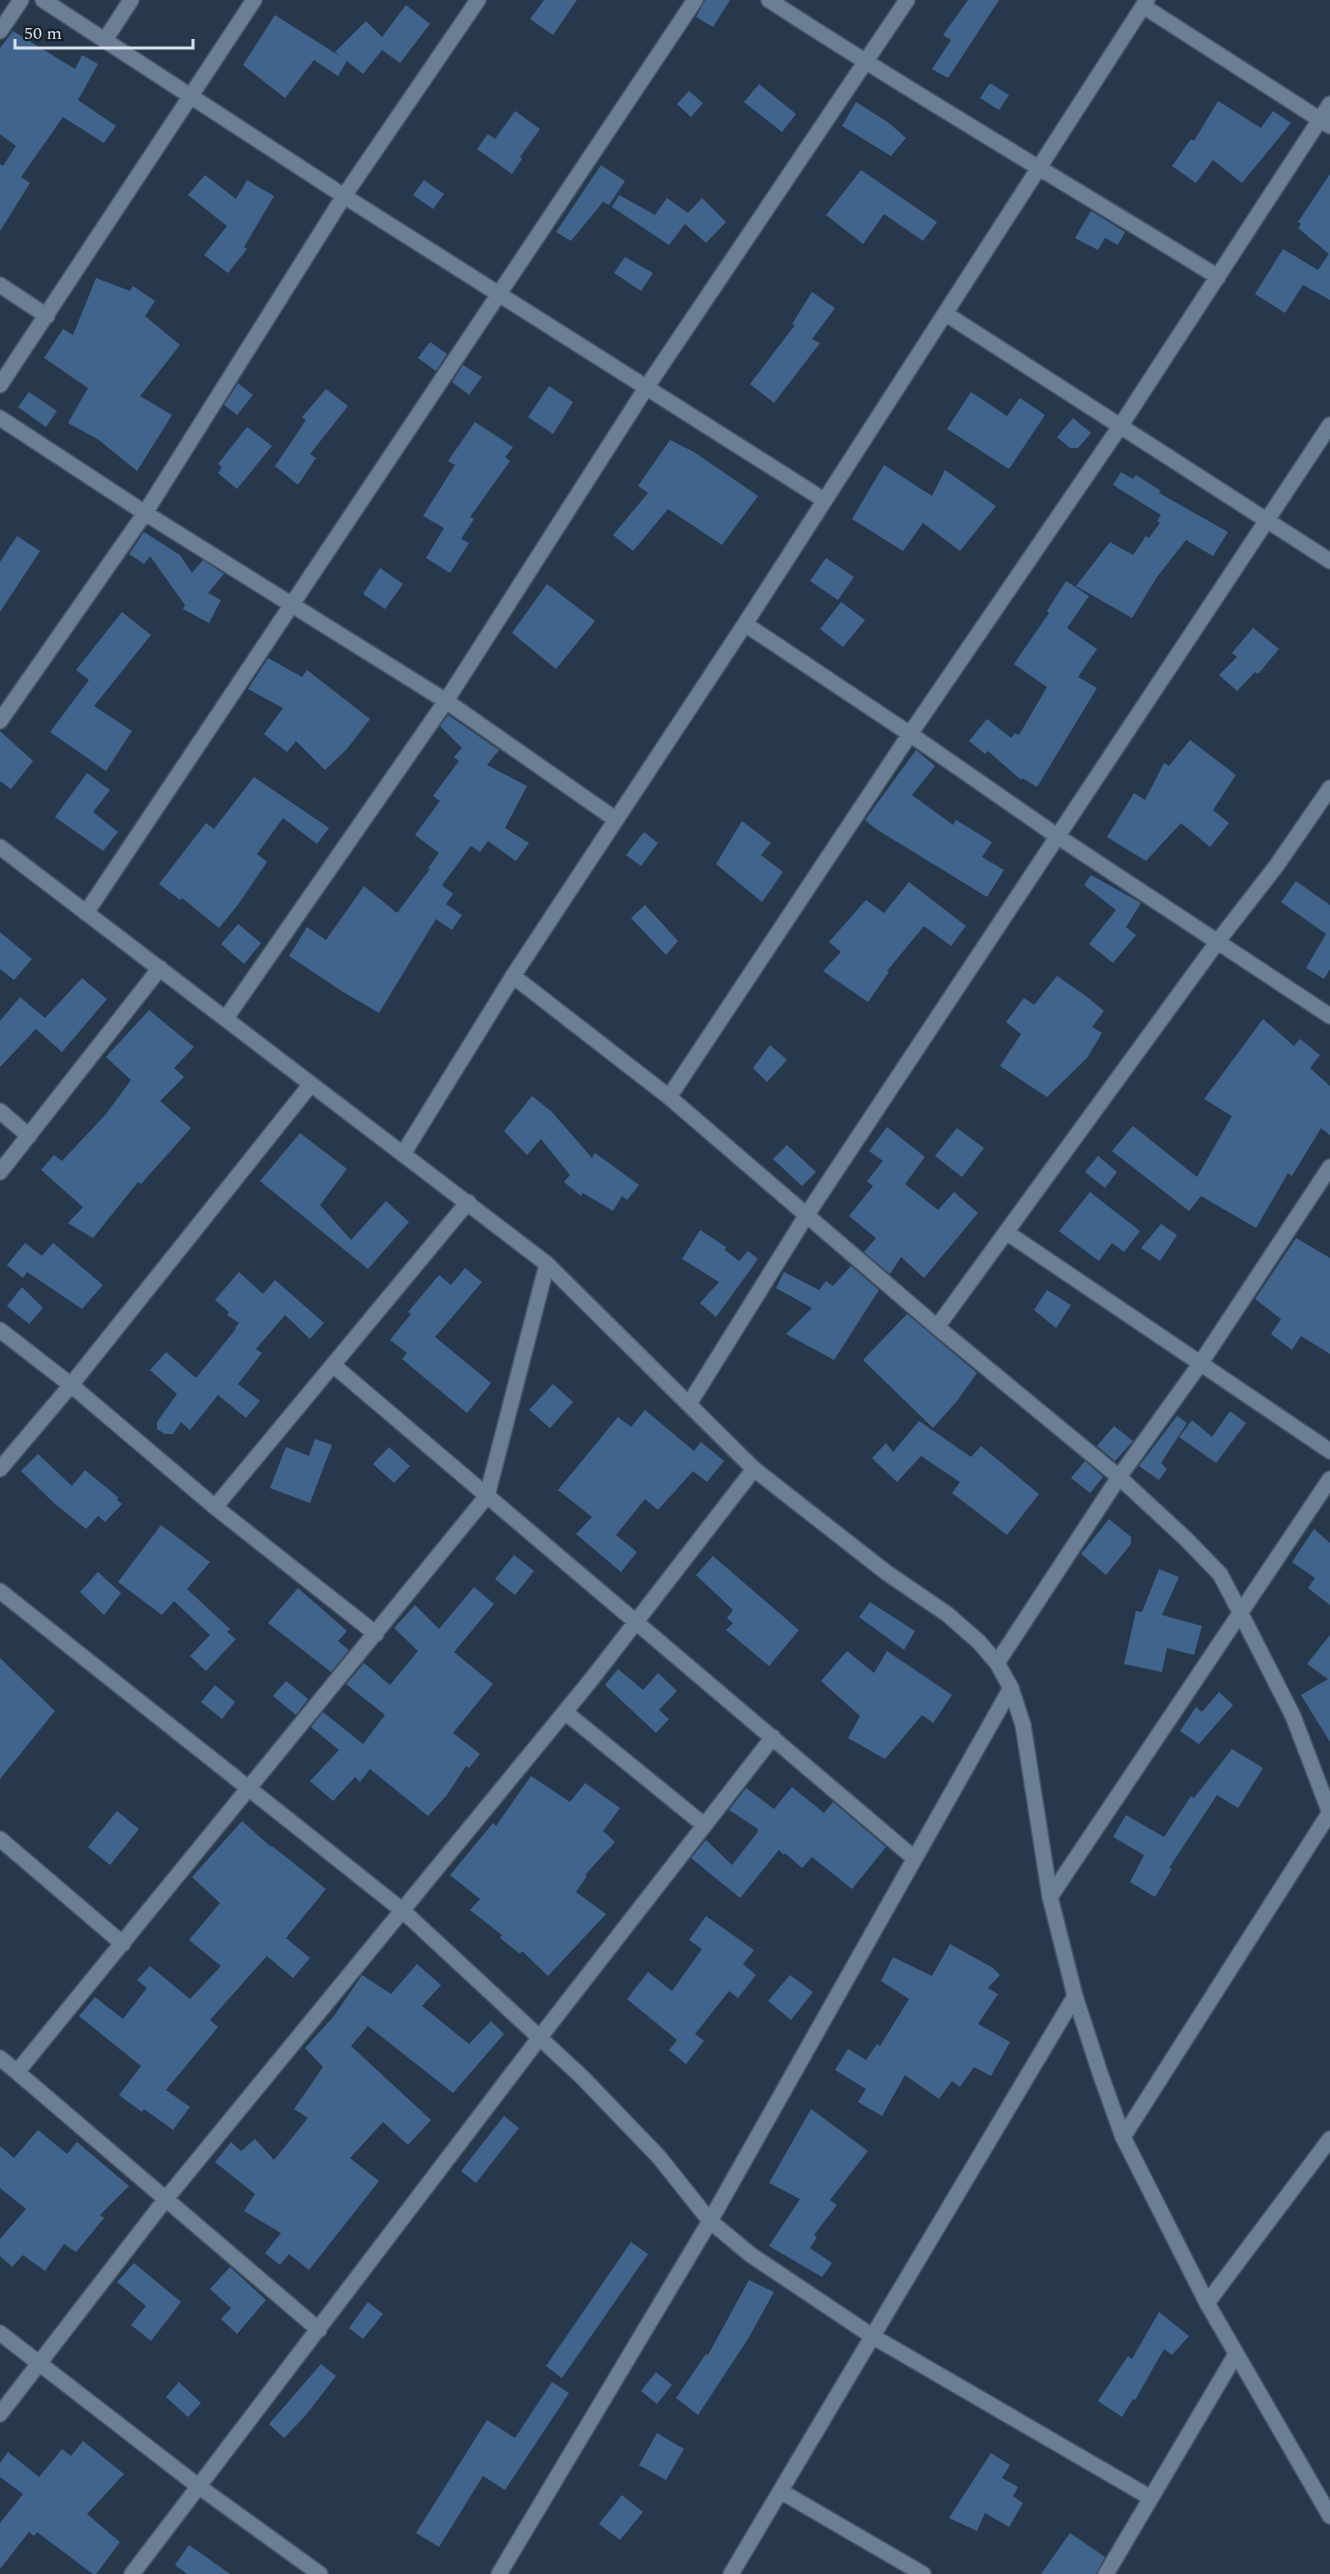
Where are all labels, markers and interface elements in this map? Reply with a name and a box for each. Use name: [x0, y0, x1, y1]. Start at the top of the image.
scale bar: [15, 12, 194, 50]
text: 50 m: [24, 20, 62, 47]

